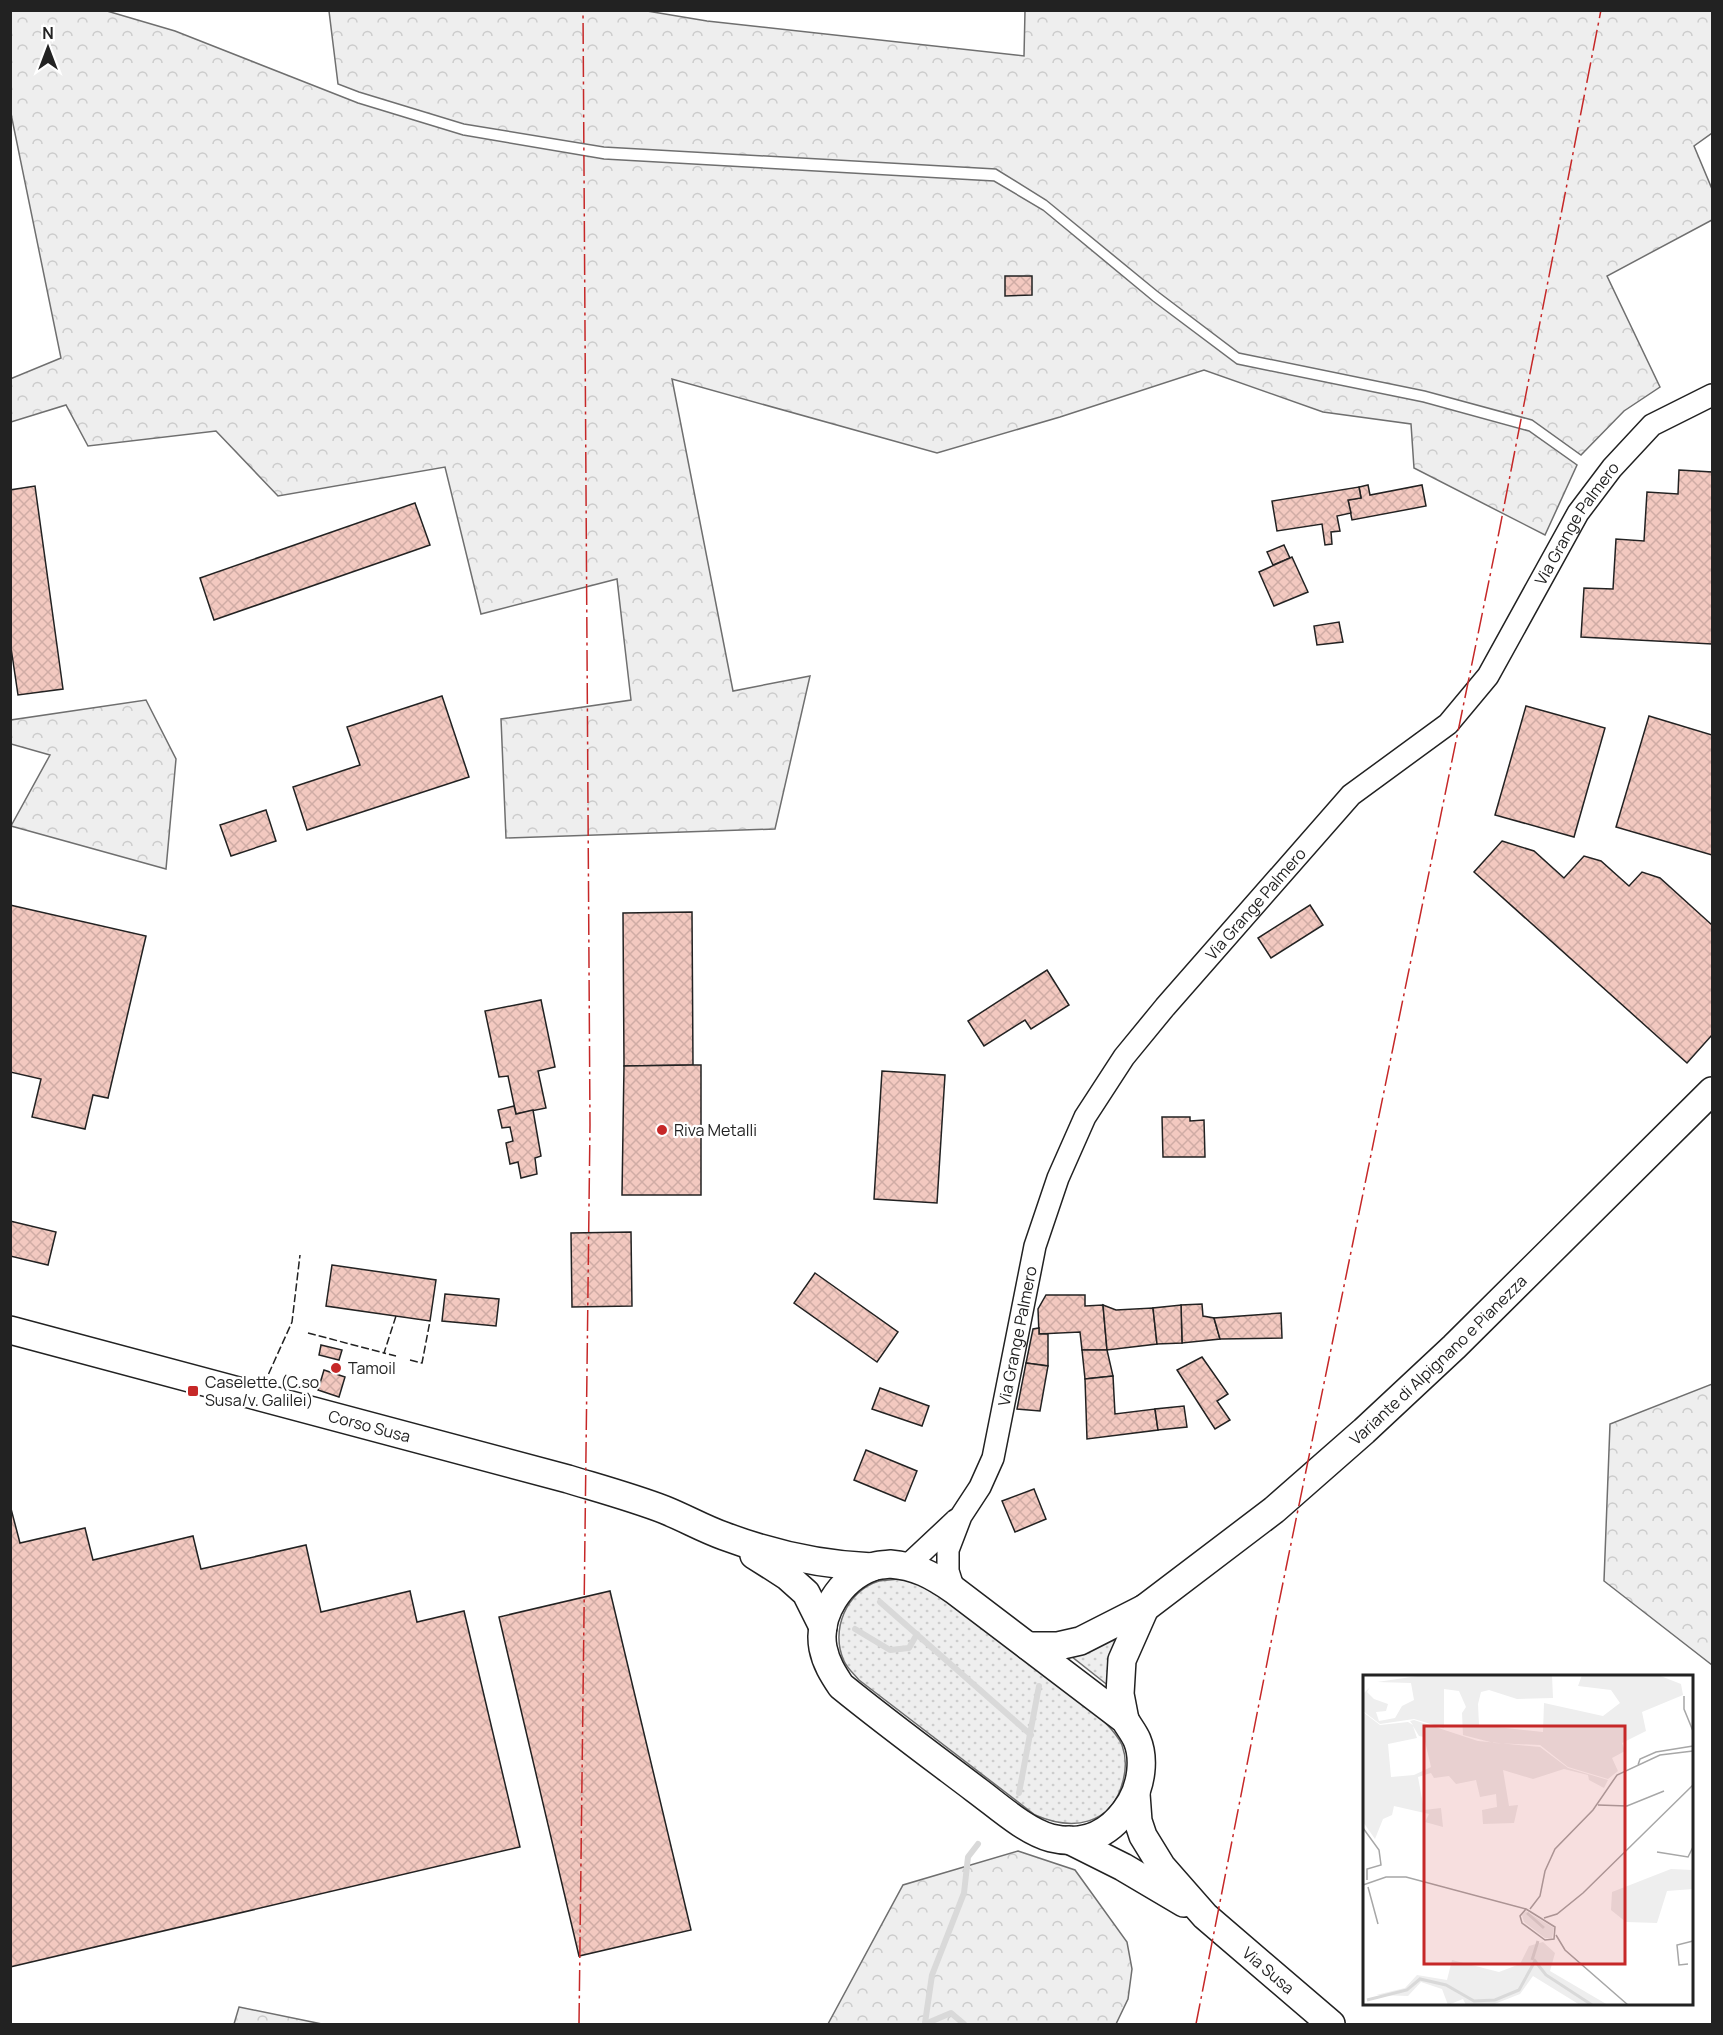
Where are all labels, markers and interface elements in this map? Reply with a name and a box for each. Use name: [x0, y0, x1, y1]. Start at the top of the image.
north arrow: [18, 18, 78, 78]
text: N: [42, 22, 54, 44]
street label: Via Grange Palmero: [1529, 457, 1624, 589]
street label: Via Grange Palmero: [1200, 843, 1311, 964]
place label: Riva Metalli: [674, 1119, 757, 1141]
marker: Riva Metalli: [655, 1123, 669, 1137]
street label: Via Grange Palmero: [993, 1264, 1042, 1408]
street label: Variante di Alpignano e Pianezza: [1345, 1270, 1531, 1450]
place label: Tamoil: [348, 1357, 396, 1379]
marker: Tamoil: [329, 1361, 343, 1375]
place label: Caselette (C.so Susa/v. Galilei): [205, 1371, 319, 1411]
marker: Caselette (C.so Susa/v. Galilei): [186, 1384, 200, 1398]
street label: Corso Susa: [326, 1404, 413, 1447]
inset map: [1363, 1675, 1693, 2005]
street label: Via Susa: [1238, 1942, 1299, 1999]

